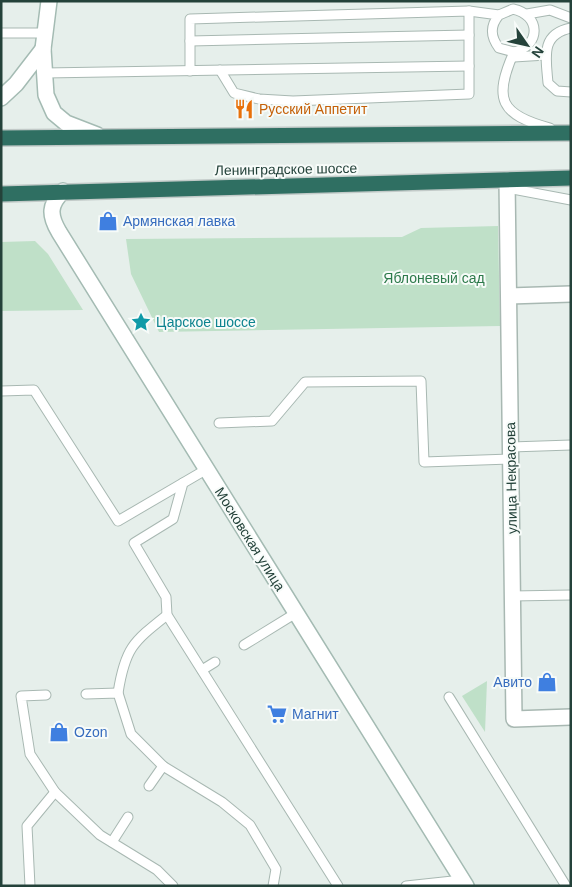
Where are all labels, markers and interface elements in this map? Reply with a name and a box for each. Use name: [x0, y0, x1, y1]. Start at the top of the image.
north arrow: [502, 20, 552, 70]
text: N: [528, 44, 547, 61]
restaurant icon: Русский Аппетит: [233, 98, 255, 120]
place label: Русский Аппетит: [259, 101, 368, 117]
street label: Ленинградское шоссе: [215, 160, 358, 178]
shop icon: Армянская лавка: [97, 210, 119, 232]
place label: Армянская лавка: [123, 213, 236, 229]
park label: Яблоневый сад: [383, 270, 485, 286]
place icon: Царское шоссе: [130, 311, 152, 333]
place label: Царское шоссе: [156, 314, 256, 330]
street label: улица Некрасова: [502, 422, 520, 534]
street label: Московская улица: [212, 484, 288, 594]
shop icon: Авито: [536, 671, 558, 693]
place label: Авито: [493, 674, 532, 690]
supermarket icon: Магнит: [266, 703, 288, 725]
place label: Магнит: [292, 706, 339, 722]
shop icon: Ozon: [48, 721, 70, 743]
place label: Ozon: [74, 724, 107, 740]

